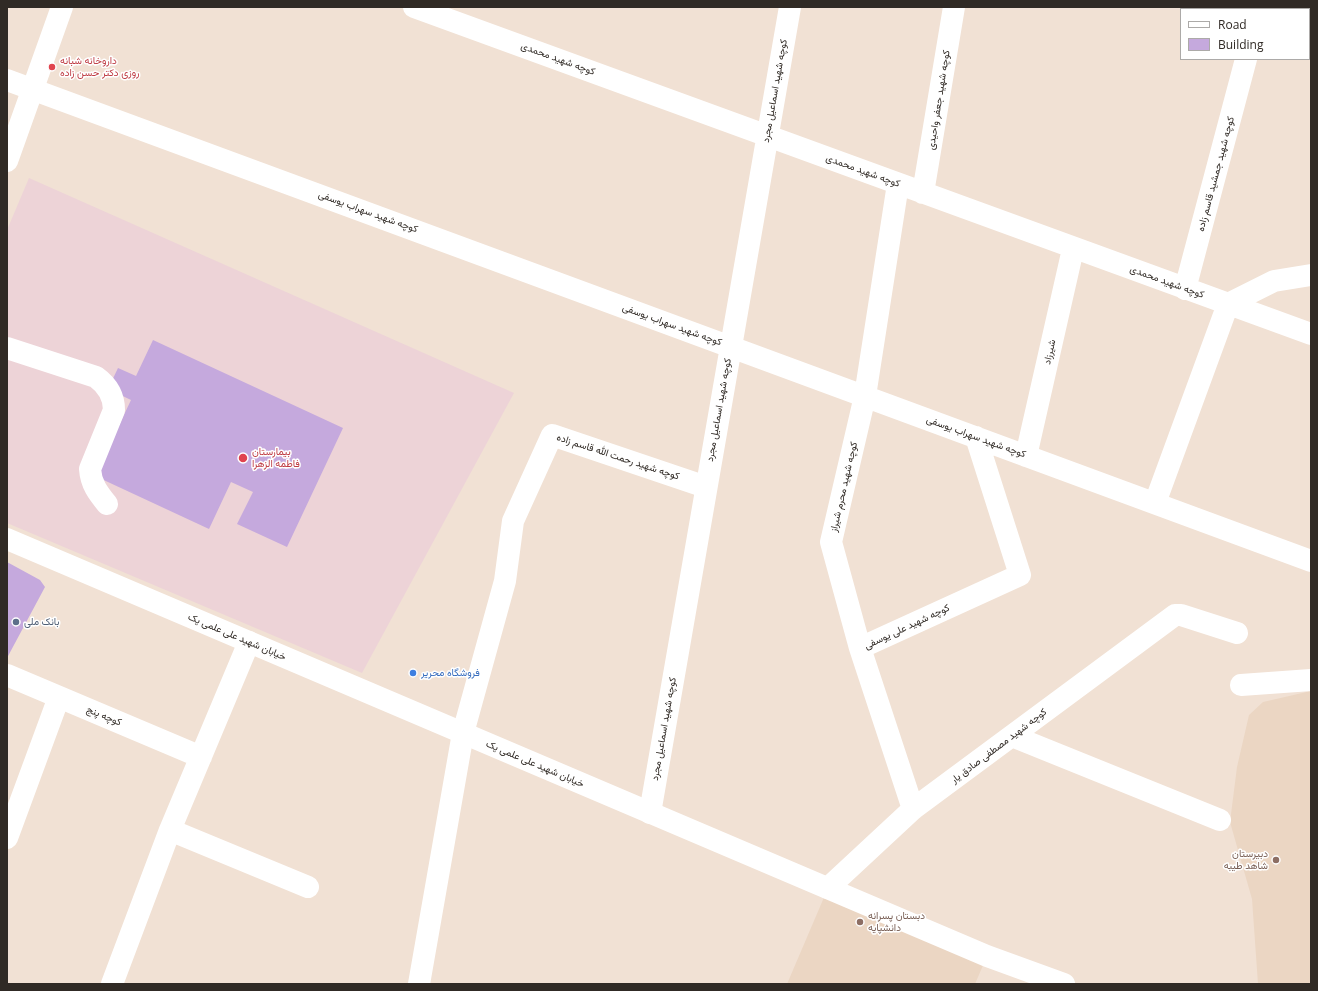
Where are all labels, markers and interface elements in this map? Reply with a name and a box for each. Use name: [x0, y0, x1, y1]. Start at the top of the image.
legend: [1180, 8, 1310, 60]
text: Road: [1218, 16, 1247, 33]
text: Building: [1218, 36, 1263, 53]
street label: کوچه شهید اسماعیل مجرد: [760, 38, 790, 144]
street label: کوچه شهید محمدی: [519, 40, 597, 78]
street label: کوچه شهید جعفر واحیدی: [925, 49, 953, 151]
place label: داروخانه شبانه روزی دکتر حسن زاده: [60, 55, 139, 78]
marker: داروخانه شبانه روزی دکتر حسن زاده: [47, 62, 57, 72]
street label: کوچه شهید جمشید قاسم زاده: [1195, 115, 1237, 233]
street label: کوچه شهید محمدی: [824, 152, 902, 190]
street label: کوچه شهید سهراب یوسفی: [317, 188, 419, 236]
street label: کوچه شهید محمدی: [1128, 263, 1206, 301]
street label: کوچه شهید سهراب یوسفی: [621, 301, 723, 349]
street label: شیرزاد: [1041, 338, 1059, 366]
street label: کوچه شهید اسماعیل مجرد: [704, 357, 734, 463]
street label: کوچه شهید سهراب یوسفی: [925, 413, 1027, 461]
street label: کوچه شهید رحمت الله قاسم زاده: [555, 431, 681, 483]
street label: کوچه شهید محرم شیراز: [828, 441, 860, 533]
place label: بیمارستان فاطمه الزهرا: [252, 446, 300, 470]
marker: بیمارستان فاطمه الزهرا: [237, 452, 249, 464]
street label: کوچه شهید علی یوسفی: [862, 602, 952, 652]
street label: خیابان شهید علی علمی یک: [186, 611, 288, 663]
place label: بانک ملی: [24, 616, 59, 628]
marker: بانک ملی: [11, 617, 21, 627]
place label: فروشگاه محریر: [421, 667, 480, 679]
marker: فروشگاه محریر: [408, 668, 418, 678]
street label: کوچه شهید اسماعیل مجرد: [649, 676, 679, 782]
street label: کوچه پنج: [85, 703, 123, 729]
street label: کوچه شهید مصطفی صادق یار: [949, 706, 1049, 786]
street label: خیابان شهید علی علمی یک: [484, 738, 586, 790]
place label: دبیرستان شاهد طیبه: [1224, 848, 1268, 872]
marker: دبیرستان شاهد طیبه: [1271, 855, 1281, 865]
place label: دبستان پسرانه دانشپایه: [868, 910, 925, 934]
marker: دبستان پسرانه دانشپایه: [855, 917, 865, 927]

